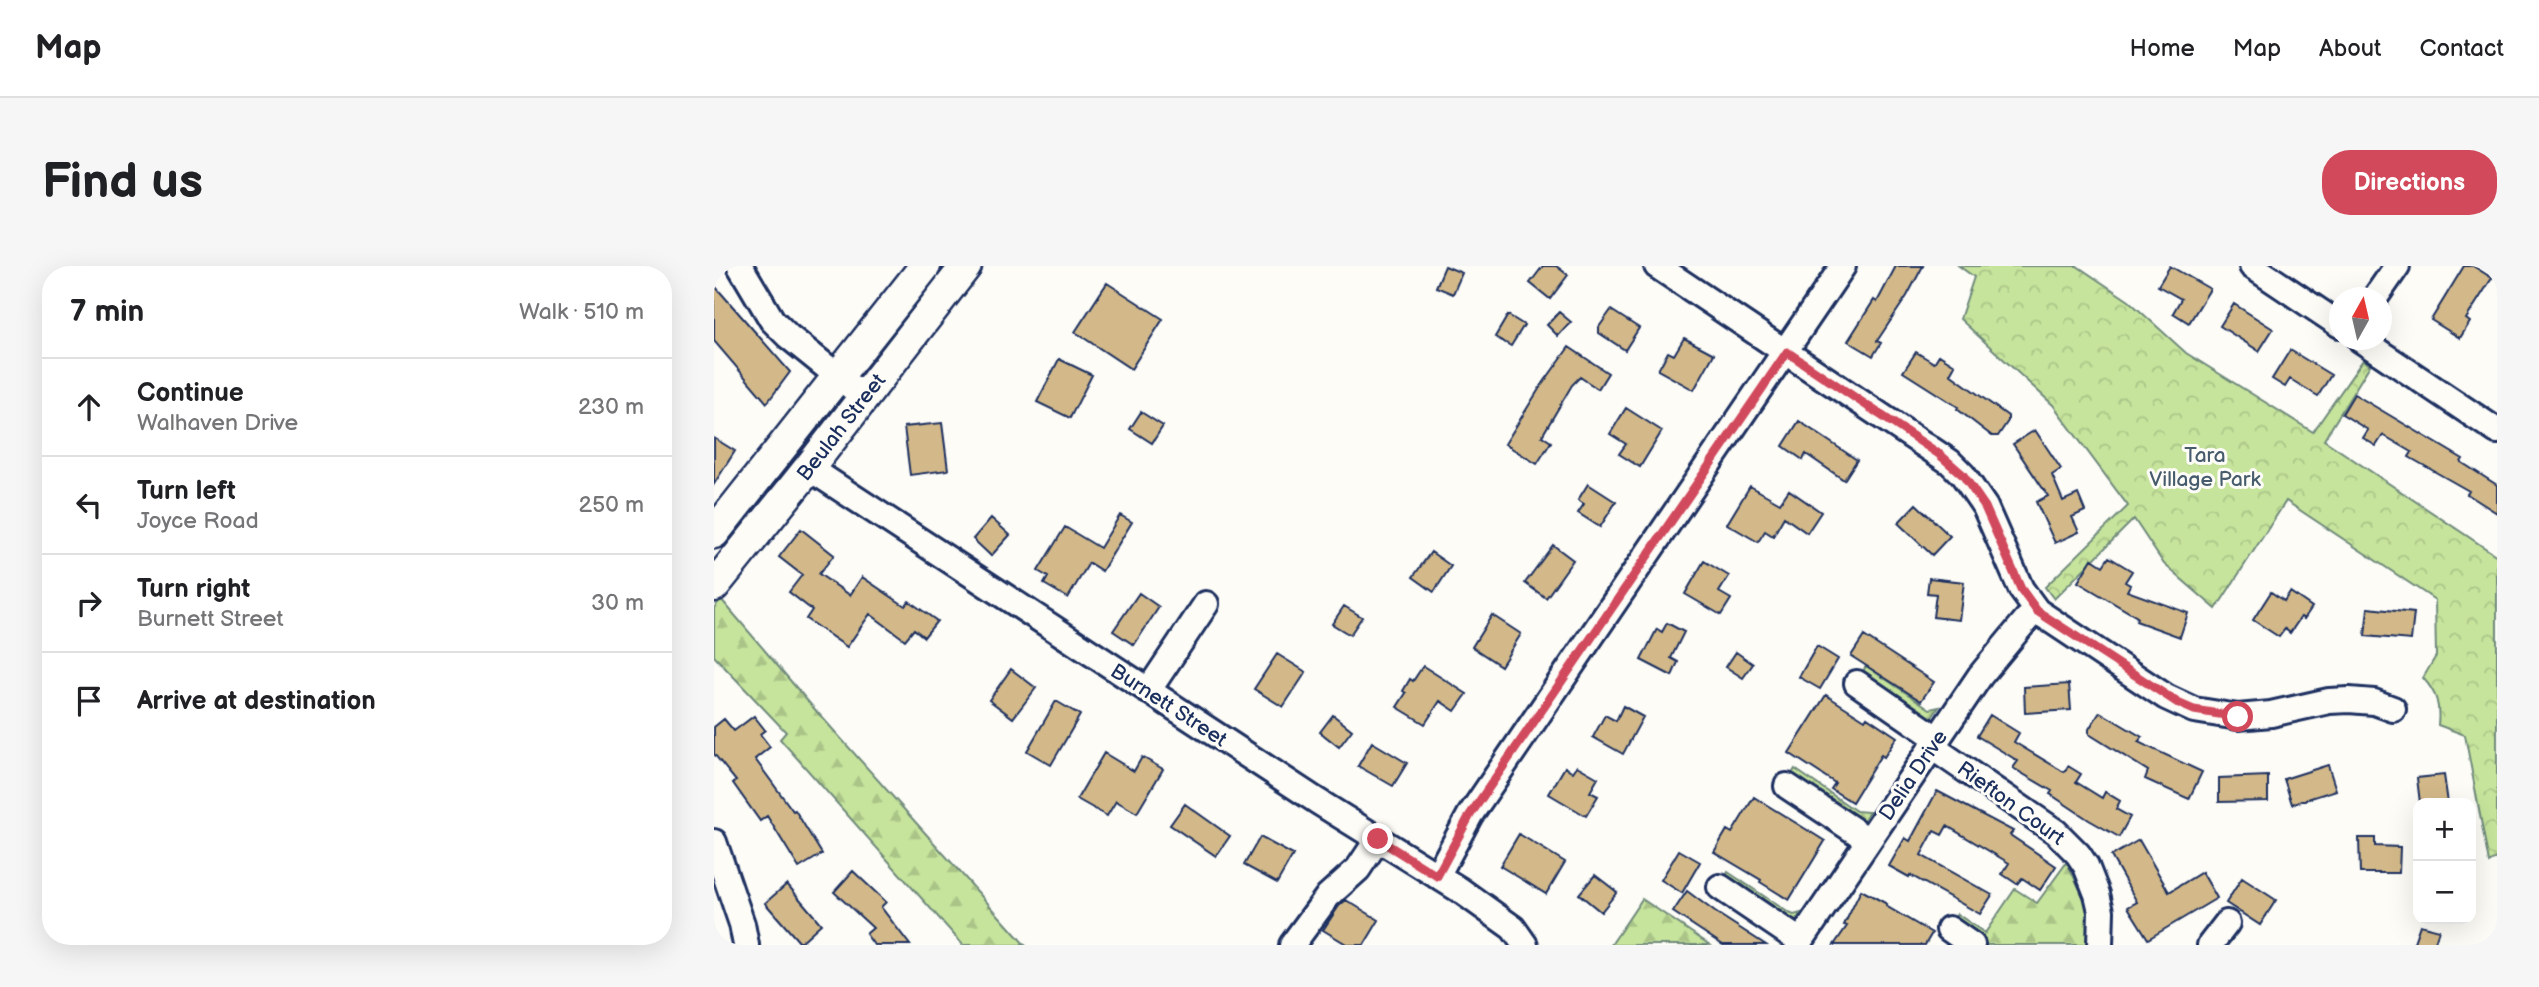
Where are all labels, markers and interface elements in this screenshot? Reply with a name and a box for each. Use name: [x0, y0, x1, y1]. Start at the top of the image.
text: Map: [35, 28, 101, 68]
text: Home: [2130, 34, 2195, 63]
text: Map: [2233, 34, 2281, 63]
text: About: [2319, 34, 2381, 63]
text: Contact: [2419, 34, 2504, 63]
button: Directions: [2322, 150, 2497, 215]
text: Find us: [42, 153, 203, 212]
north arrow: [2329, 287, 2392, 350]
text: 7 min: [70, 294, 144, 330]
text: Walk · 510 m: [519, 298, 644, 326]
street label: Beulah Street: [792, 368, 891, 486]
text: Continue: [137, 378, 244, 409]
icon: ahead: [70, 388, 108, 426]
text: 230 m: [578, 393, 644, 421]
text: Walhaven Drive: [137, 409, 298, 437]
park label: Tara Village Park: [2149, 443, 2261, 492]
text: Turn left: [137, 476, 236, 507]
icon: left: [70, 486, 108, 524]
text: 250 m: [578, 491, 644, 519]
text: Joyce Road: [137, 507, 259, 535]
text: Turn right: [137, 574, 250, 605]
icon: right: [70, 584, 108, 622]
text: 30 m: [591, 589, 644, 617]
text: Burnett Street: [137, 605, 284, 633]
street label: Burnett Street: [1106, 659, 1232, 753]
icon: arrive: [70, 682, 108, 720]
text: Arrive at destination: [137, 686, 376, 717]
route start: [2222, 701, 2253, 732]
street label: Delia Drive: [1874, 725, 1953, 825]
street label: Riefton Court: [1952, 756, 2070, 851]
map controls: [2413, 798, 2476, 924]
button: +: [2413, 798, 2476, 861]
route end: [1362, 823, 1393, 854]
button: −: [2413, 861, 2476, 924]

